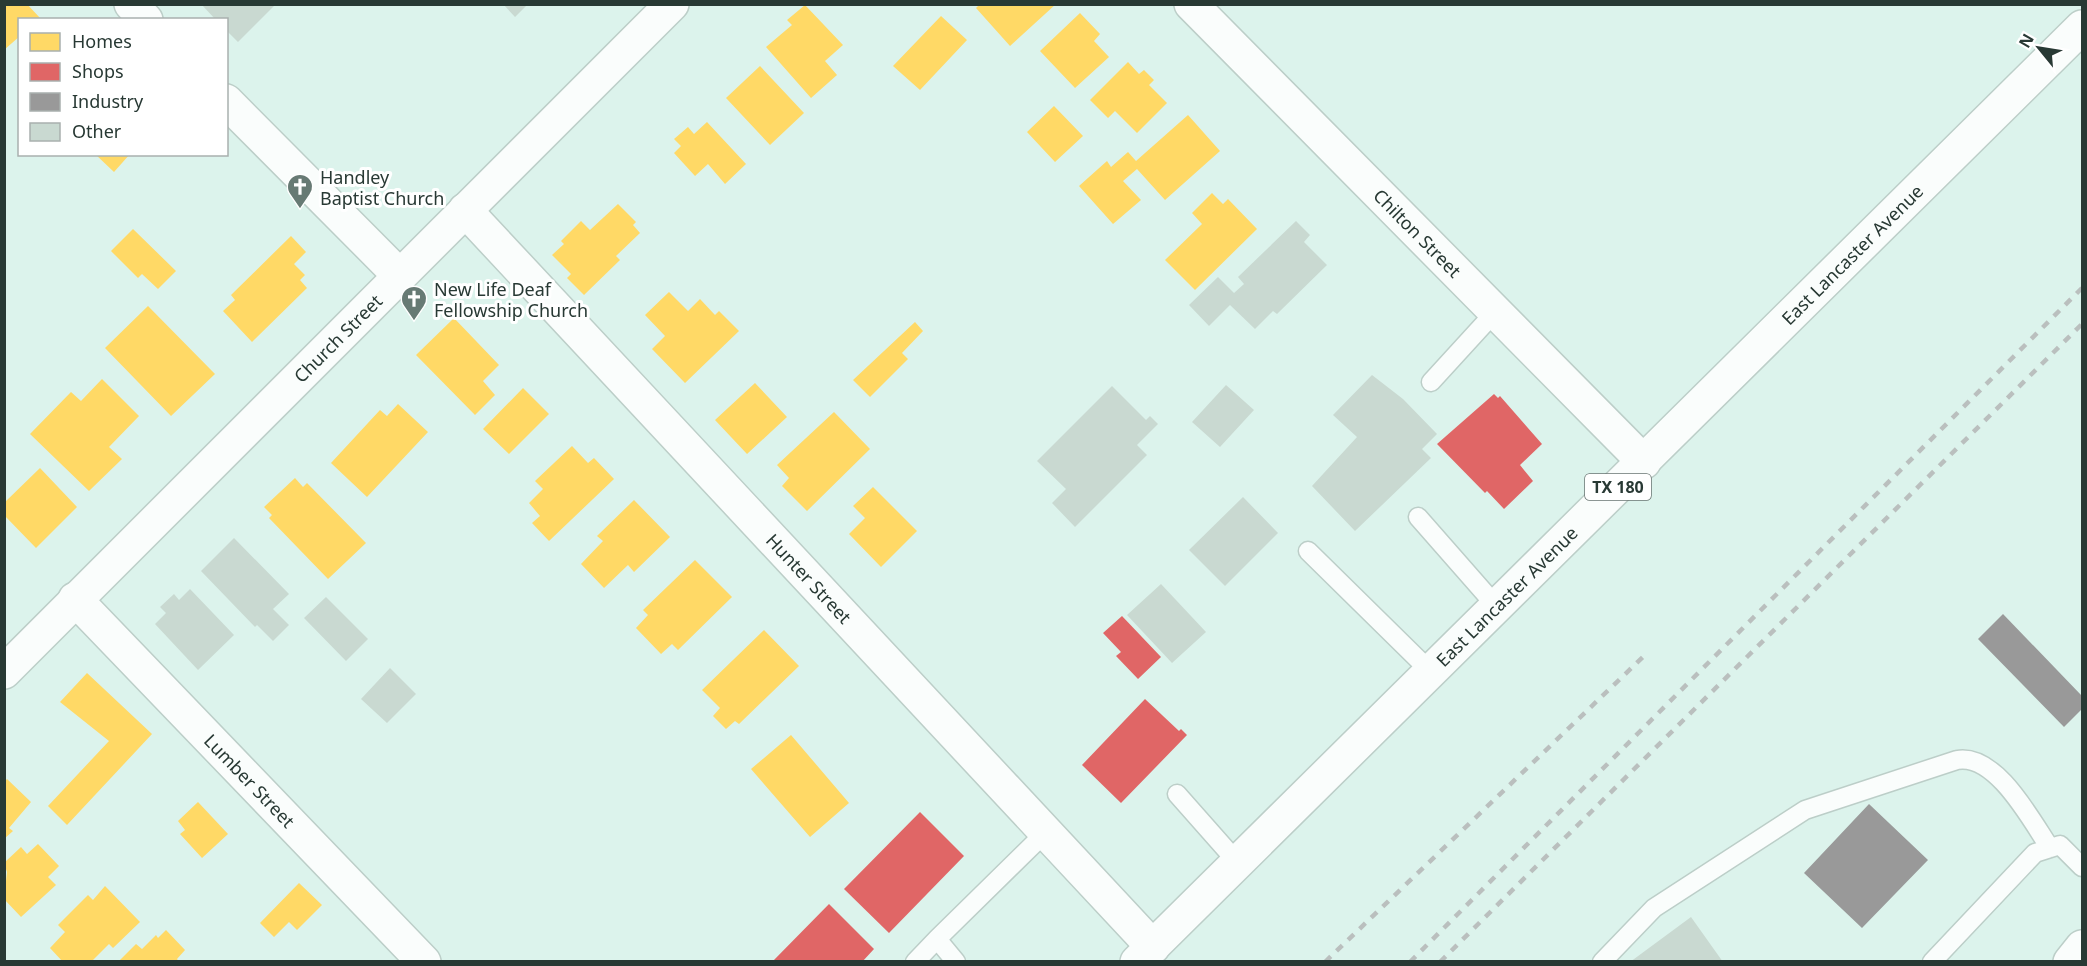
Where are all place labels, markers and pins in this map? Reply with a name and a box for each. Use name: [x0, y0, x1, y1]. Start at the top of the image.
place label: Handley Baptist Church: [320, 165, 444, 210]
church icon: Handley Baptist Church: [285, 172, 315, 210]
place label: New Life Deaf Fellowship Church: [434, 277, 588, 322]
church icon: New Life Deaf Fellowship Church: [399, 284, 429, 322]

